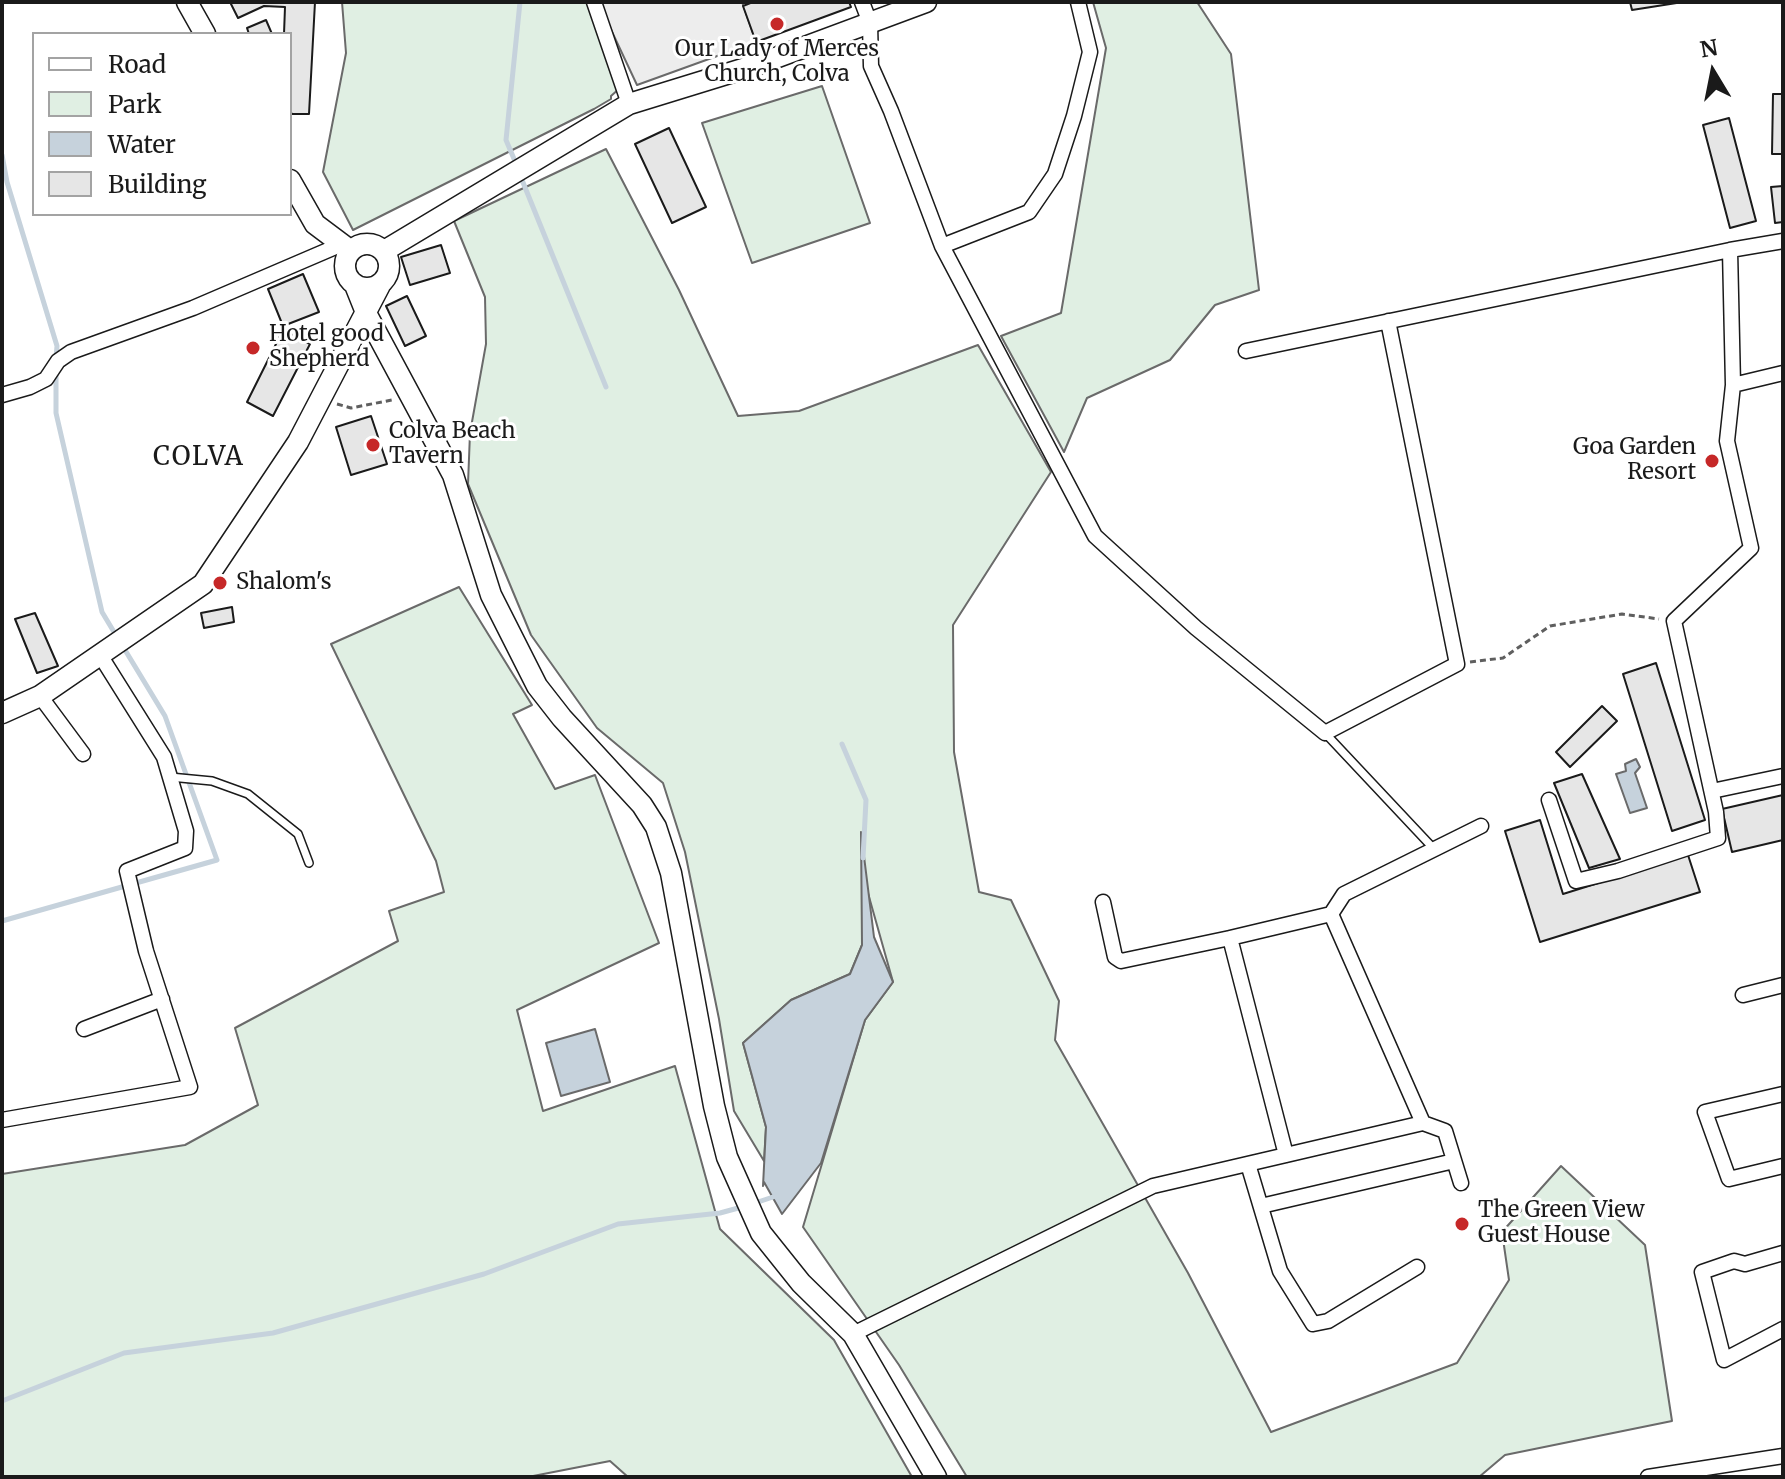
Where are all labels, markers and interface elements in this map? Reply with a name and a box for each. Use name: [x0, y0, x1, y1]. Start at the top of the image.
marker: Our Lady of Merces Church, Colva: [768, 15, 786, 33]
legend: [32, 32, 292, 216]
north arrow: [1673, 32, 1753, 112]
text: N: [1698, 33, 1720, 64]
place label: Our Lady of Merces Church, Colva: [675, 37, 879, 88]
text: Road: [108, 49, 166, 80]
text: Park: [108, 89, 161, 120]
text: Water: [108, 129, 176, 160]
text: Building: [108, 169, 207, 200]
place label: Hotel good Shepherd: [269, 322, 384, 374]
marker: Hotel good Shepherd: [244, 339, 262, 357]
place label: Colva Beach Tavern: [389, 419, 516, 470]
place label: Goa Garden Resort: [1573, 435, 1696, 486]
marker: Colva Beach Tavern: [364, 436, 382, 454]
district label: COLVA: [153, 442, 245, 474]
marker: Goa Garden Resort: [1703, 452, 1721, 470]
place label: Shalom's: [236, 570, 332, 596]
marker: Shalom's: [211, 574, 229, 592]
place label: The Green View Guest House: [1478, 1198, 1644, 1250]
marker: The Green View Guest House: [1453, 1215, 1471, 1233]

